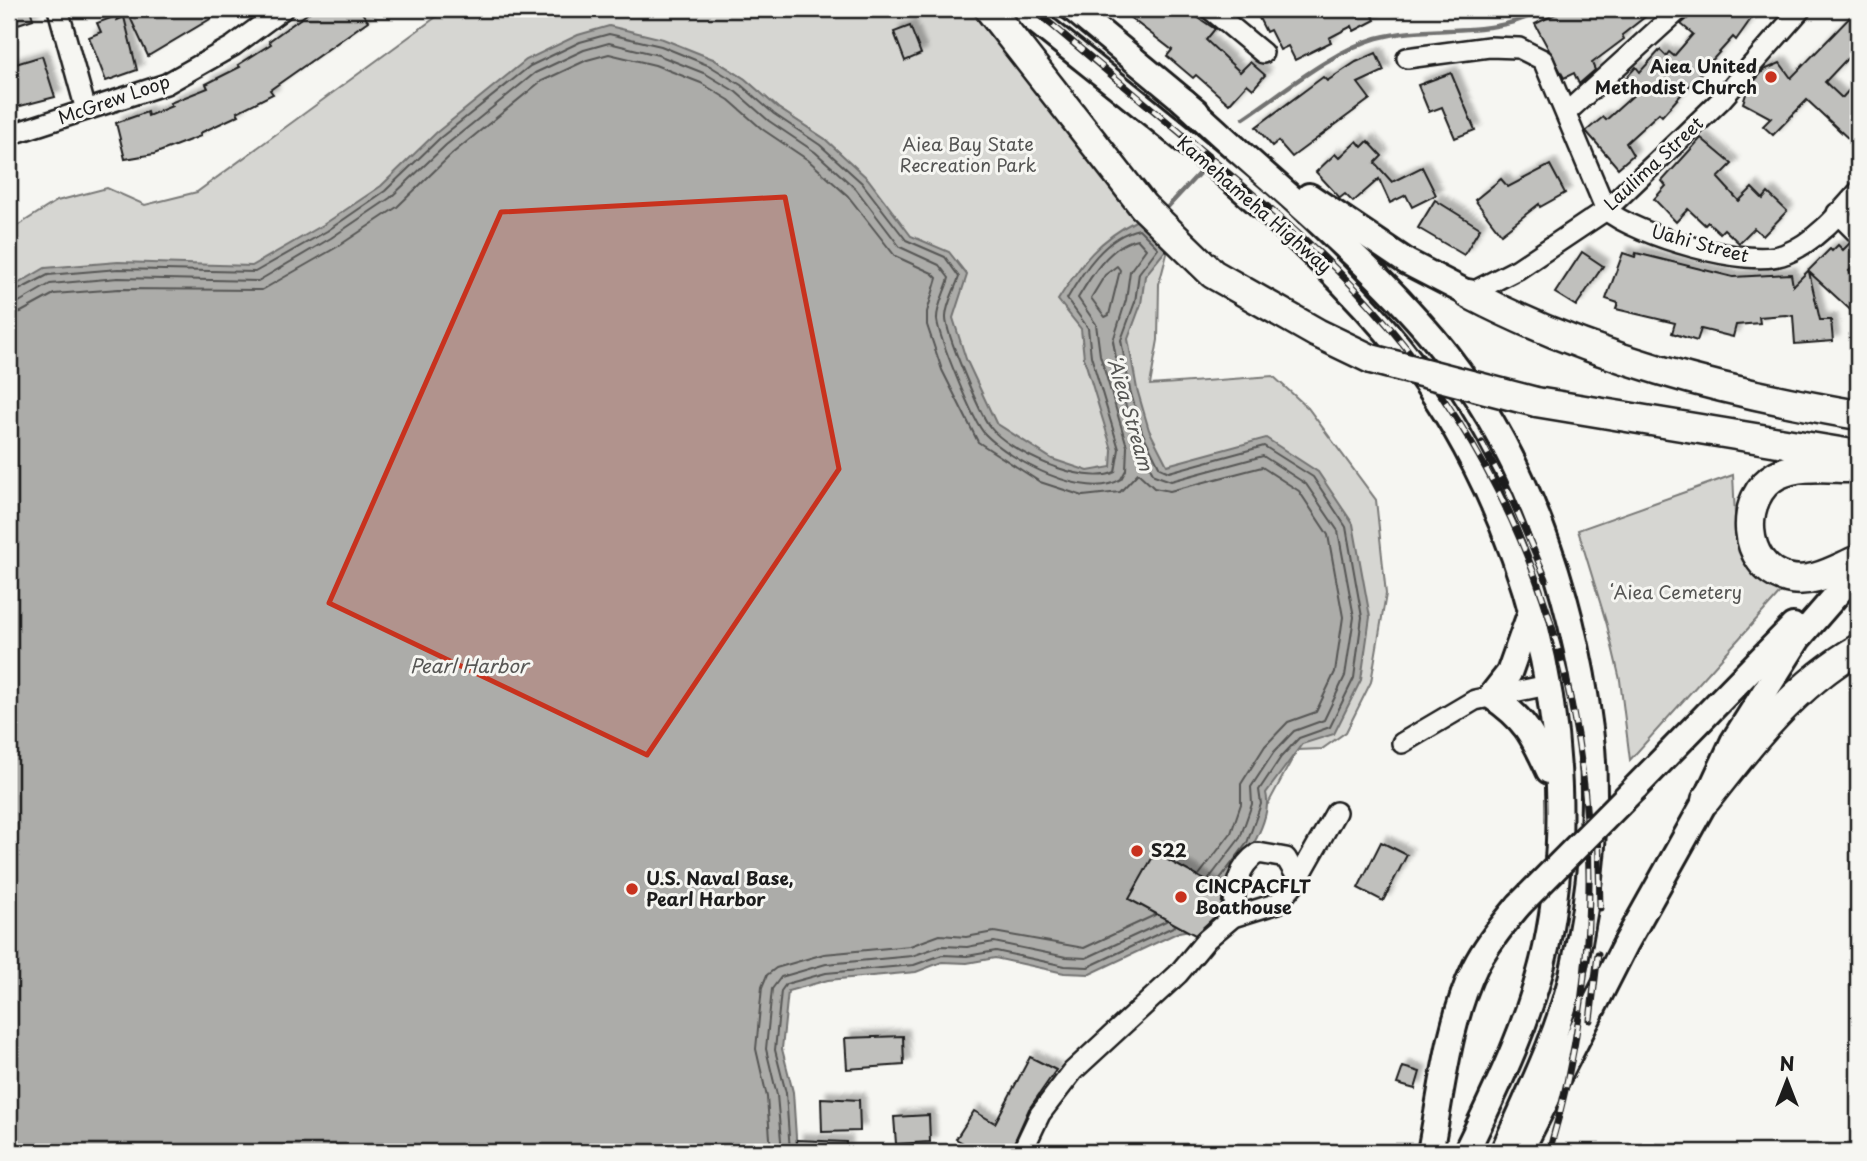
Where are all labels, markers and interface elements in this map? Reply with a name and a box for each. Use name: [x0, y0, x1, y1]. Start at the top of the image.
place label: Aiea United Methodist Church: [1595, 52, 1757, 100]
street label: McGrew Loop: [54, 67, 173, 130]
marker: Aiea United Methodist Church: [1763, 69, 1779, 85]
street label: Laulima Street: [1597, 110, 1709, 216]
street label: Kamehameha Highway: [1172, 129, 1338, 279]
park label: Aiea Bay State Recreation Park: [899, 130, 1037, 178]
street label: Uahi Street: [1649, 217, 1752, 268]
water label: ʻAiea Stream: [1101, 352, 1161, 475]
park label: ʻAiea Cemetery: [1610, 578, 1742, 605]
water label: Pearl Harbor: [410, 651, 531, 679]
place label: S22: [1151, 836, 1187, 863]
marker: S22: [1129, 843, 1145, 859]
place label: U.S. Naval Base, Pearl Harbor: [646, 864, 794, 912]
place label: CINCPACFLT Boathouse: [1195, 872, 1311, 920]
marker: U.S. Naval Base, Pearl Harbor: [624, 881, 640, 897]
marker: CINCPACFLT Boathouse: [1173, 889, 1189, 905]
north arrow: [1752, 1046, 1822, 1116]
text: N: [1779, 1049, 1795, 1077]

